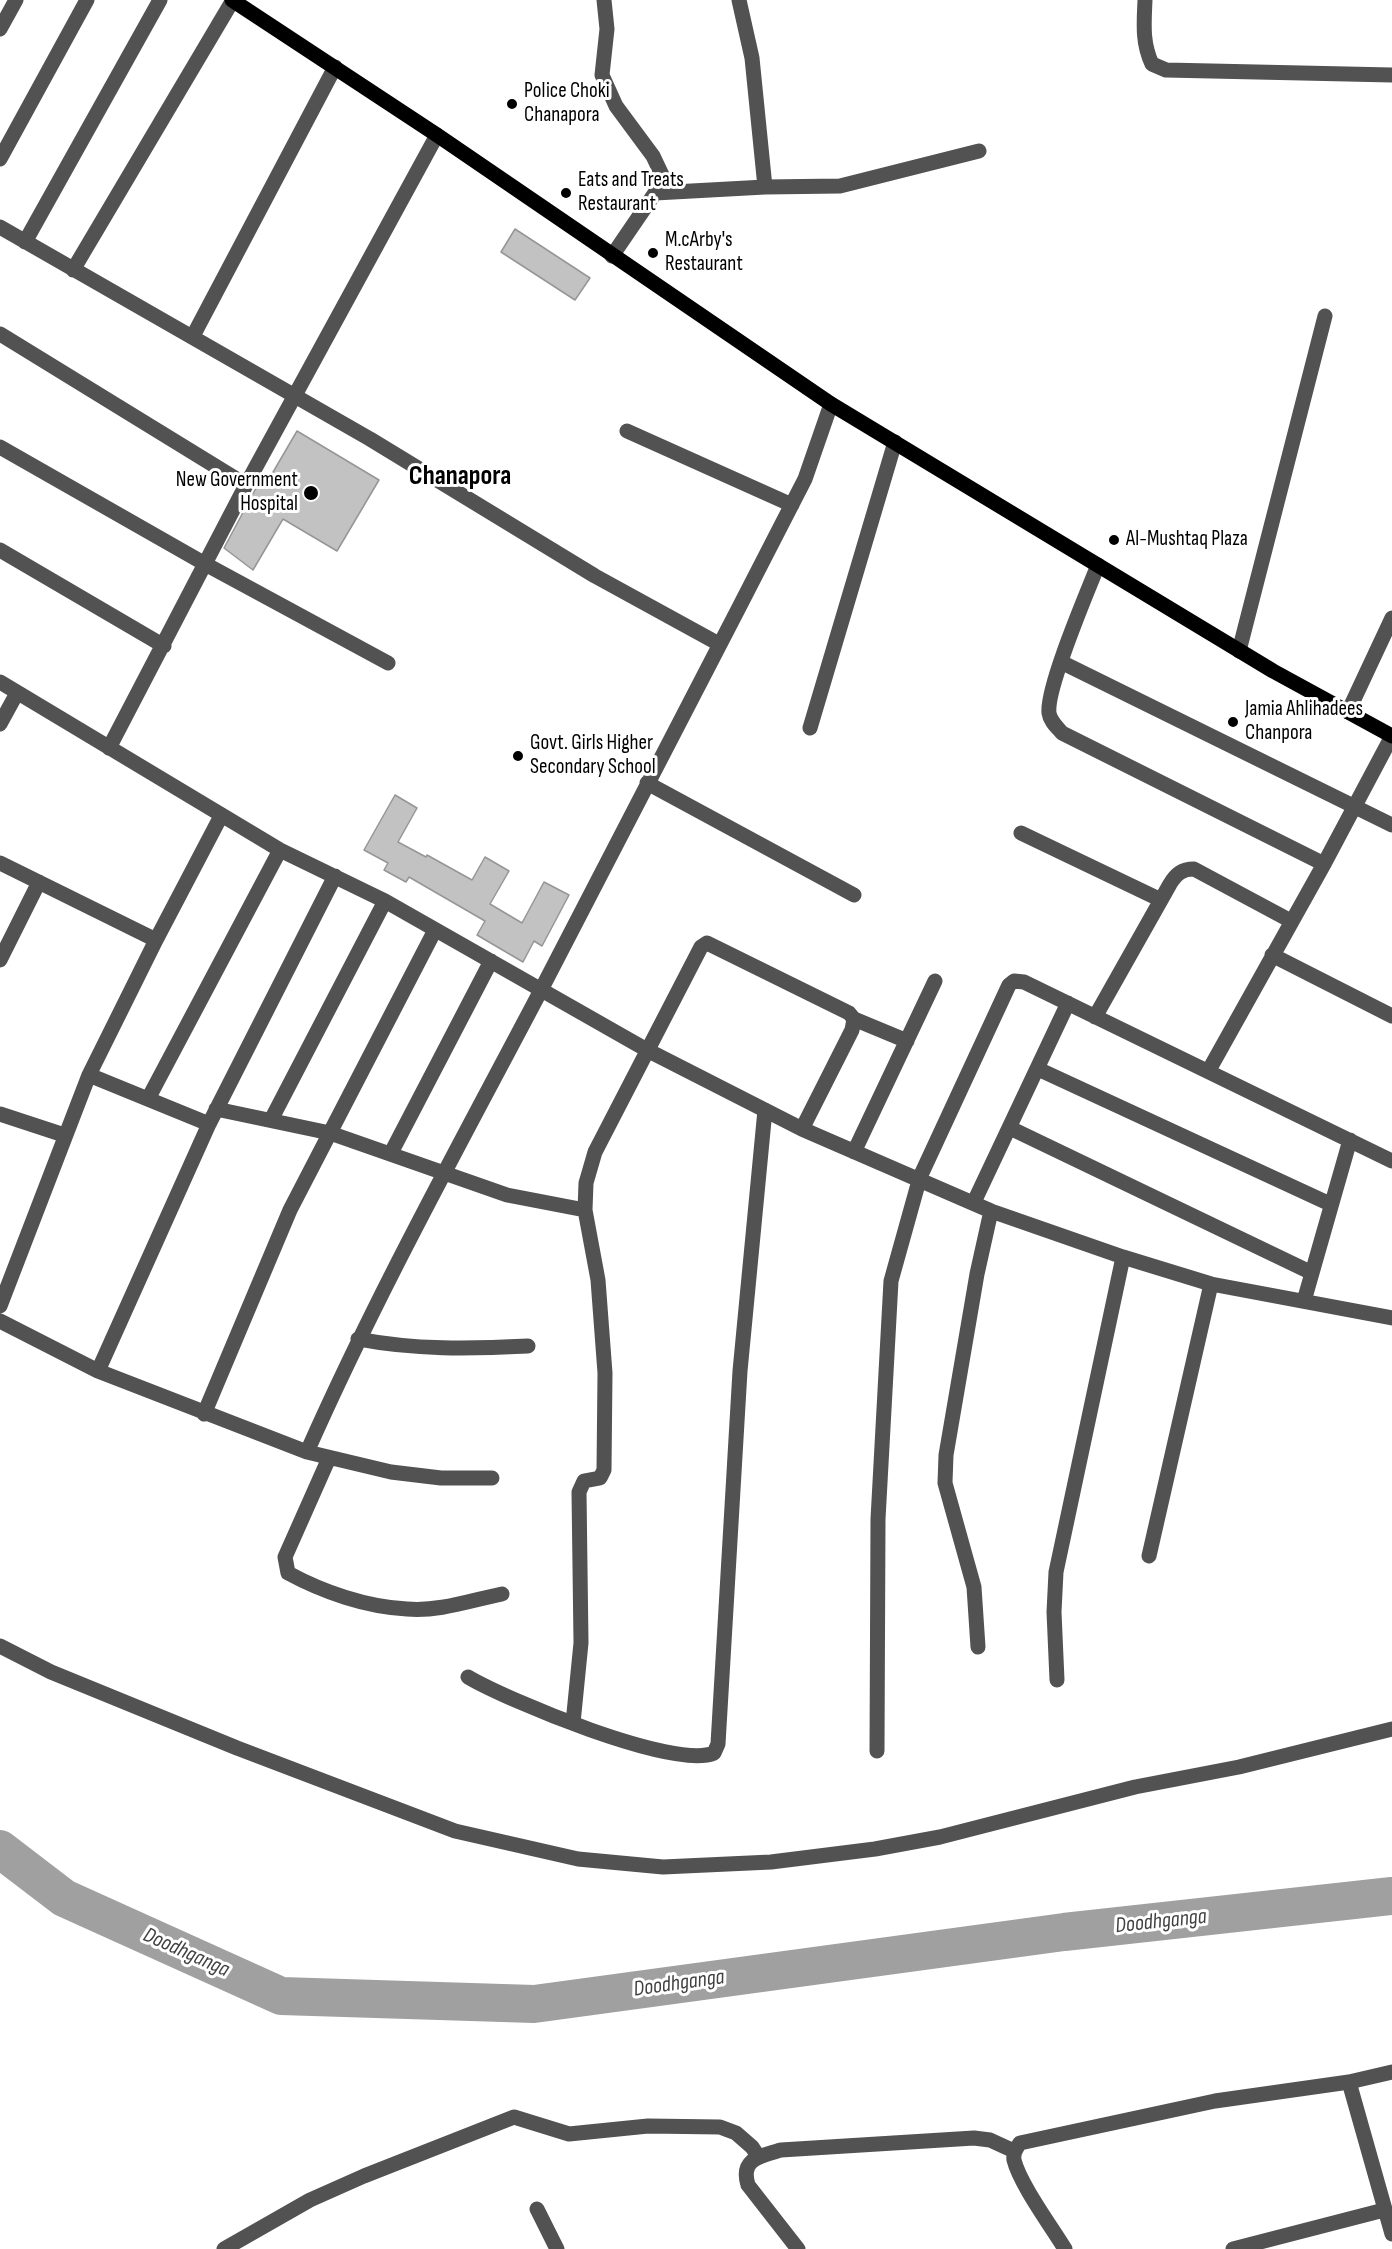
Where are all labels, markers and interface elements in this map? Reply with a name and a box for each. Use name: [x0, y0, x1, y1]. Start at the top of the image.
place label: Police Choki Chanapora: [524, 79, 610, 129]
marker: Police Choki Chanapora: [505, 97, 519, 111]
place label: Eats and Treats Restaurant: [578, 168, 684, 218]
marker: Eats and Treats Restaurant: [559, 186, 573, 200]
place label: M.cArby's Restaurant: [665, 228, 743, 278]
marker: M.cArby's Restaurant: [646, 246, 660, 260]
district label: Chanapora: [409, 461, 511, 493]
place label: New Government Hospital: [176, 468, 298, 518]
marker: New Government Hospital: [302, 484, 320, 502]
place label: Al-Mushtaq Plaza: [1126, 527, 1248, 553]
marker: Al-Mushtaq Plaza: [1107, 533, 1121, 547]
place label: Jamia Ahlihadees Chanpora: [1245, 697, 1363, 747]
marker: Jamia Ahlihadees Chanpora: [1226, 715, 1240, 729]
place label: Govt. Girls Higher Secondary School: [530, 731, 656, 781]
marker: Govt. Girls Higher Secondary School: [511, 749, 525, 763]
water label: Doodhganga: [1114, 1904, 1208, 1940]
water label: Doodhganga: [139, 1922, 233, 1984]
water label: Doodhganga: [632, 1965, 726, 2003]

